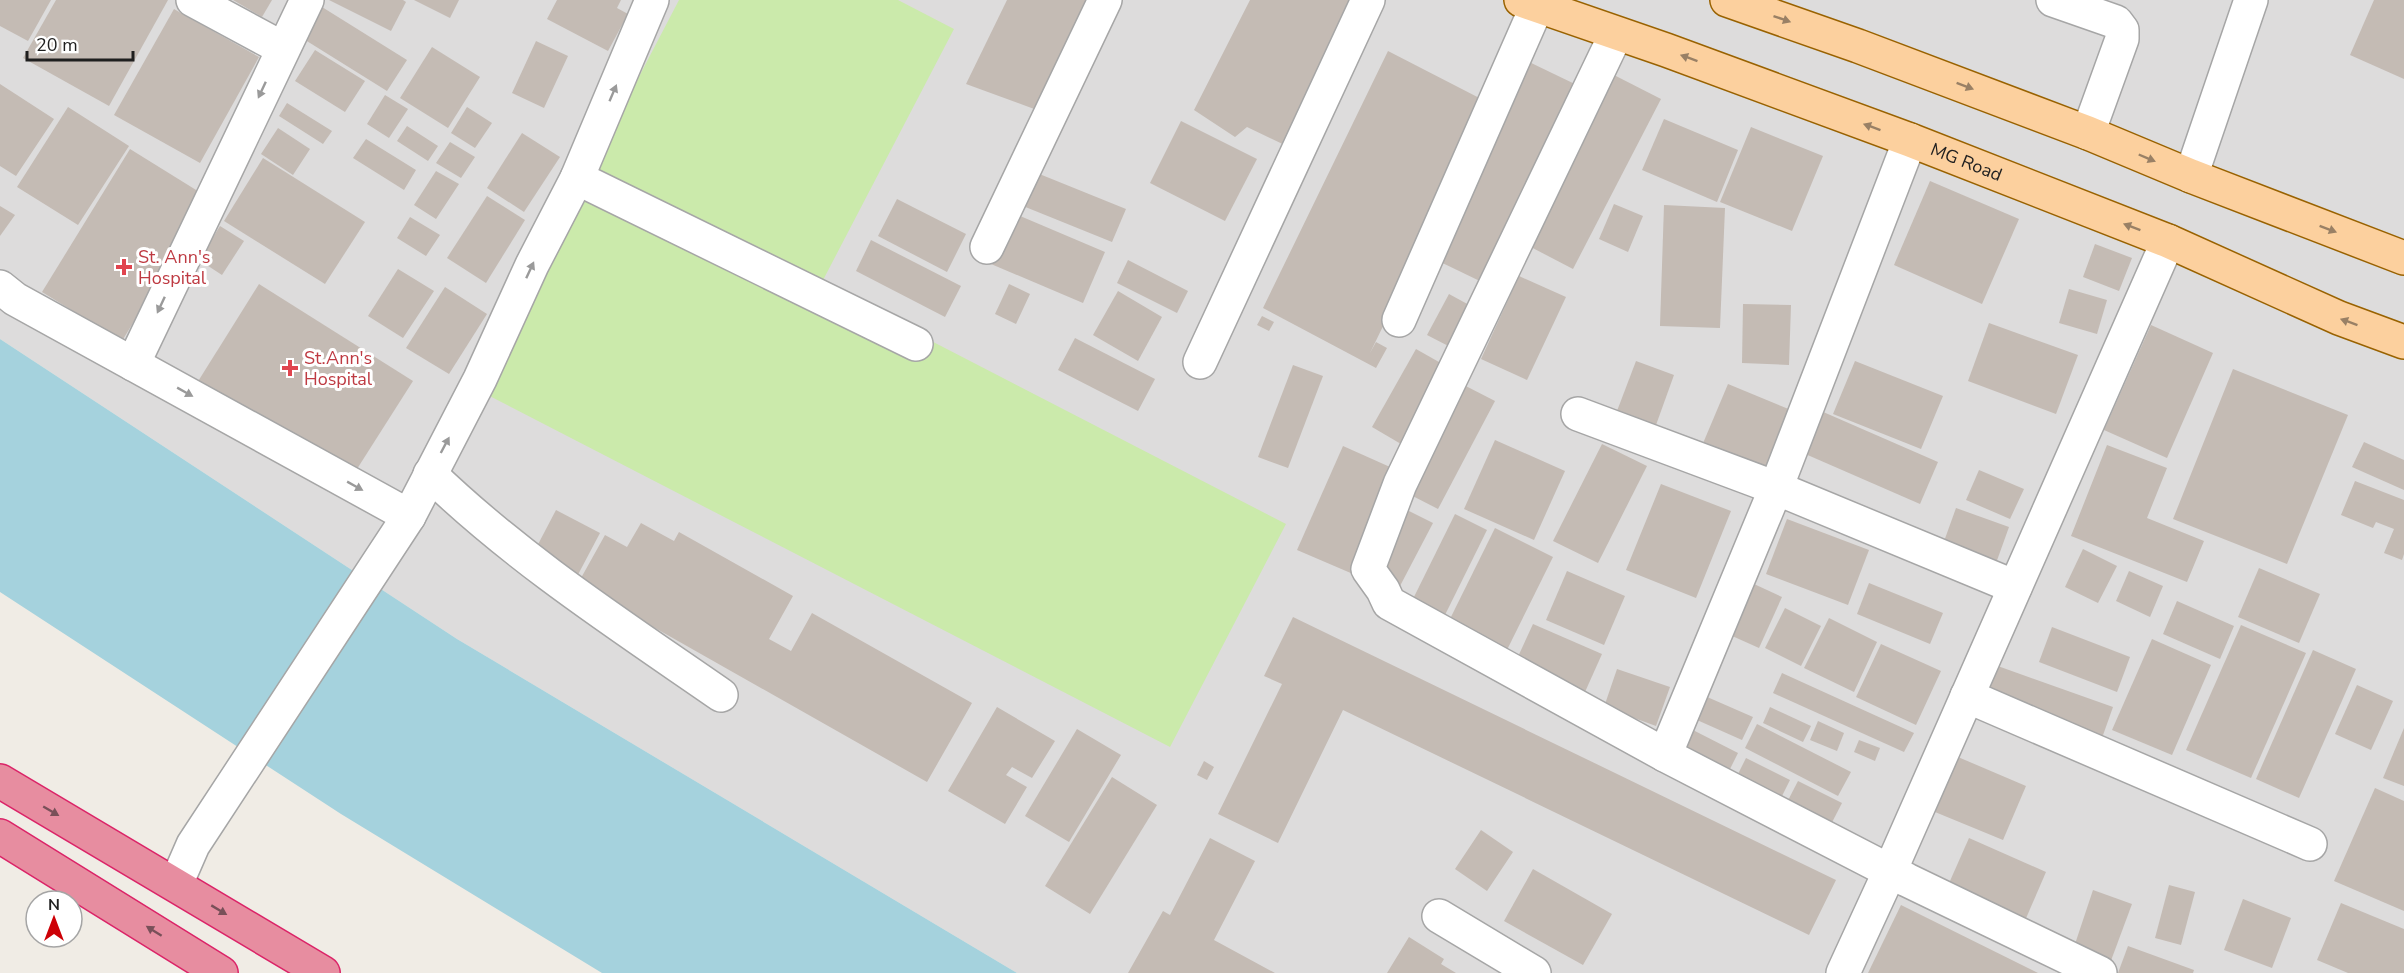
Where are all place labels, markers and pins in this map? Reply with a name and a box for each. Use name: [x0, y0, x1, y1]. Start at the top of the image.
place label: St. Ann's Hospital: [138, 245, 211, 290]
marker: St. Ann's Hospital: [115, 258, 133, 276]
place label: St.Ann's Hospital: [304, 346, 373, 391]
marker: St.Ann's Hospital: [281, 359, 299, 377]

